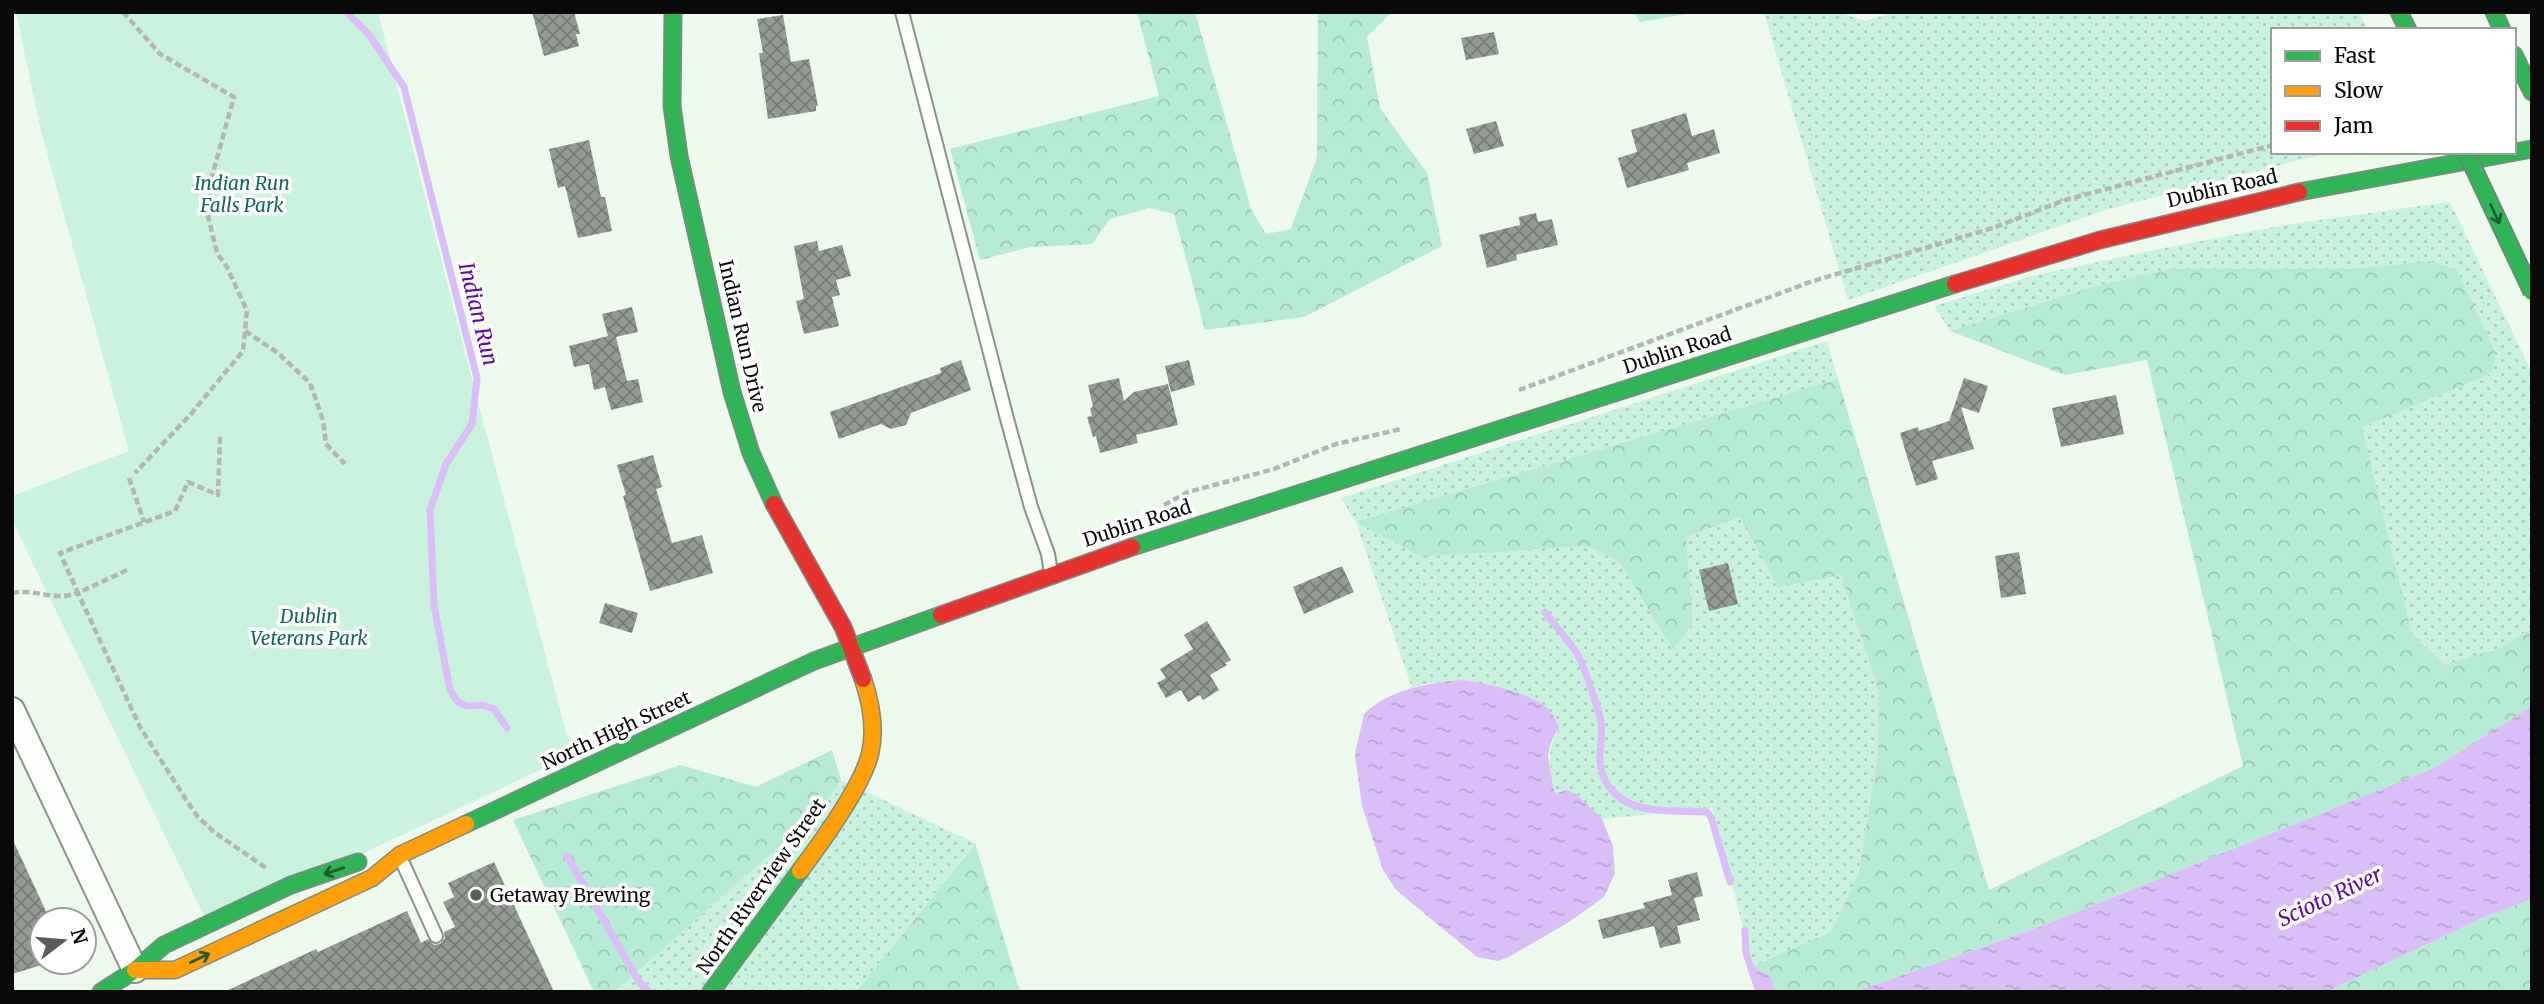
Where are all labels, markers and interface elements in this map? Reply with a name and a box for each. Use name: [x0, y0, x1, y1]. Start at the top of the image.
legend: [2271, 28, 2516, 154]
text: Fast: [2334, 42, 2376, 69]
text: Slow: [2334, 77, 2383, 104]
text: Jam: [2333, 112, 2373, 139]
street label: Dublin Road: [2164, 164, 2280, 212]
park label: Indian Run Falls Park: [194, 171, 290, 217]
one-way arrow: [2489, 203, 2502, 224]
street label: Indian Run Drive: [714, 258, 772, 415]
water label: Indian Run: [453, 259, 504, 368]
street label: Dublin Road: [1620, 321, 1734, 379]
street label: Dublin Road: [1080, 494, 1194, 552]
park label: Dublin Veterans Park: [250, 604, 368, 650]
street label: North High Street: [537, 685, 695, 775]
street label: North Riverview Street: [691, 793, 831, 978]
water label: Scioto River: [2273, 860, 2387, 932]
one-way arrow: [323, 866, 345, 878]
place label: Getaway Brewing: [490, 883, 651, 907]
marker: Getaway Brewing: [468, 887, 484, 903]
north arrow: [28, 906, 98, 976]
text: N: [66, 926, 93, 947]
one-way arrow: [189, 951, 210, 964]

